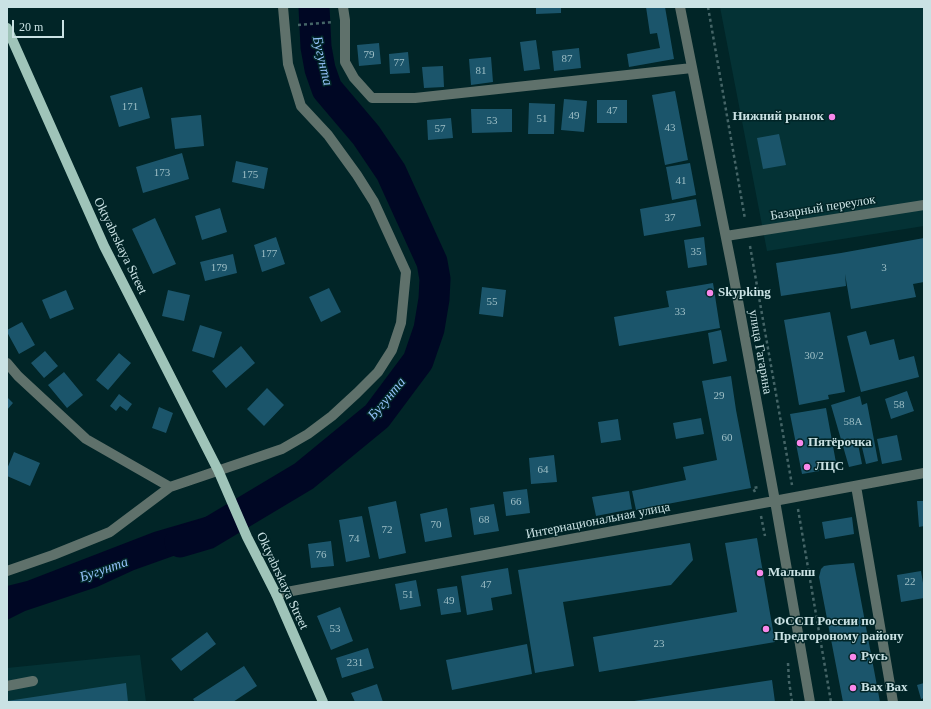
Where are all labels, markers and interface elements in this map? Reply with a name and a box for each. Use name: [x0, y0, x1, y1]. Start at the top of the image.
scale bar: [14, 12, 66, 38]
text: 20 m: [19, 20, 43, 34]
water label: Бугунта: [308, 35, 336, 87]
house number: 79: [364, 48, 374, 62]
house number: 87: [562, 52, 572, 66]
house number: 77: [394, 56, 404, 70]
house number: 81: [476, 64, 486, 78]
house number: 171: [122, 100, 138, 114]
house number: 47: [606, 104, 618, 118]
house number: 49: [568, 109, 580, 123]
place label: Нижний рынок: [732, 109, 824, 125]
house number: 51: [536, 112, 548, 126]
marker: Нижний рынок: [827, 112, 837, 122]
house number: 53: [486, 114, 498, 128]
house number: 43: [664, 121, 676, 135]
house number: 57: [434, 122, 446, 136]
house number: 173: [154, 166, 170, 180]
house number: 175: [242, 168, 258, 182]
house number: 41: [676, 174, 686, 188]
street label: Базарный переулок: [769, 192, 877, 224]
street label: Oktyabrskaya Street: [90, 195, 150, 297]
house number: 37: [664, 211, 676, 225]
house number: 35: [690, 245, 702, 259]
house number: 177: [261, 247, 277, 261]
house number: 179: [211, 261, 227, 275]
house number: 3: [881, 261, 887, 275]
place label: Skypking: [718, 285, 771, 301]
marker: Skypking: [705, 288, 715, 298]
house number: 55: [486, 295, 498, 309]
house number: 33: [674, 305, 686, 319]
street label: улица Гагарина: [745, 308, 775, 396]
house number: 30/2: [804, 349, 824, 363]
water label: Бугунта: [364, 374, 410, 424]
house number: 29: [714, 389, 724, 403]
house number: 58: [894, 398, 904, 412]
house number: 58А: [844, 415, 862, 429]
house number: 60: [722, 431, 732, 445]
place label: Пятёрочка: [808, 435, 872, 451]
marker: Пятёрочка: [795, 438, 805, 448]
place label: ЛЦС: [815, 459, 844, 475]
marker: ЛЦС: [802, 462, 812, 472]
house number: 64: [538, 463, 548, 477]
house number: 66: [510, 495, 522, 509]
street label: Интернациональная улица: [524, 499, 672, 543]
house number: 68: [478, 513, 490, 527]
house number: 70: [430, 518, 442, 532]
house number: 72: [382, 523, 392, 537]
street label: Oktyabrskaya Street: [253, 530, 311, 632]
house number: 74: [348, 532, 360, 546]
house number: 76: [316, 548, 326, 562]
water label: Бугунта: [78, 554, 130, 586]
place label: Малыш: [768, 565, 815, 581]
marker: Малыш: [755, 568, 765, 578]
house number: 22: [904, 575, 916, 589]
house number: 47: [480, 578, 492, 592]
house number: 51: [402, 588, 414, 602]
house number: 49: [444, 594, 454, 608]
place label: ФССП России по Предгороному району: [774, 614, 903, 645]
house number: 53: [330, 622, 340, 636]
marker: ФССП России по Предгороному району: [761, 624, 771, 634]
house number: 23: [654, 637, 664, 651]
place label: Русь: [861, 649, 888, 665]
marker: Русь: [848, 652, 858, 662]
house number: 231: [347, 656, 363, 670]
place label: Вах Вах: [861, 680, 908, 696]
marker: Вах Вах: [848, 683, 858, 693]

